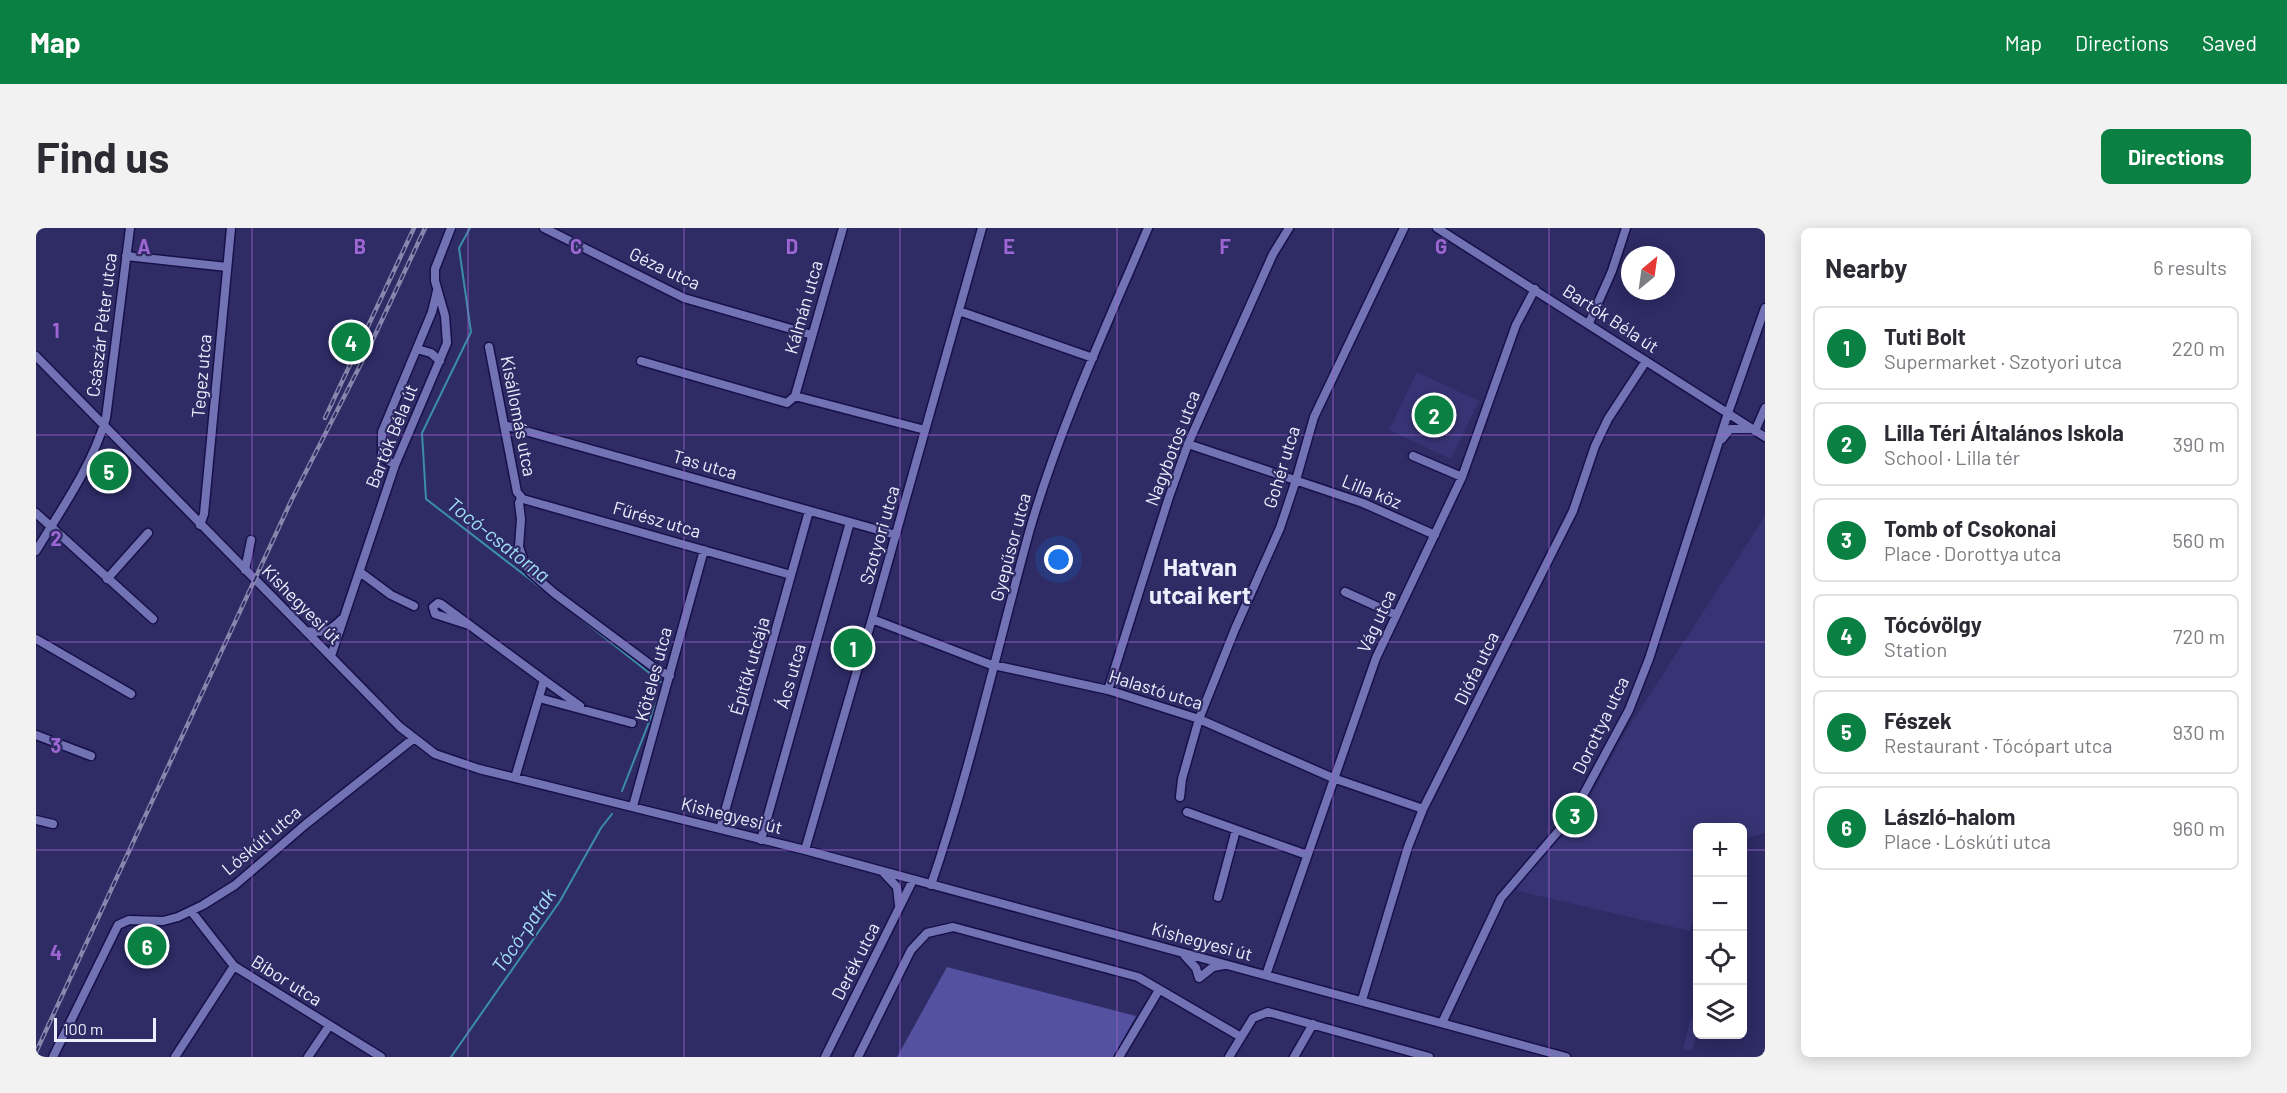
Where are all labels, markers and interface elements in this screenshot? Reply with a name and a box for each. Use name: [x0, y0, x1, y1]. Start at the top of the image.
text: Map: [30, 25, 81, 59]
text: Map: [2005, 30, 2042, 55]
text: Directions: [2075, 30, 2169, 55]
text: Saved: [2202, 30, 2257, 55]
button: Directions: [2101, 129, 2251, 184]
text: Find us: [36, 131, 169, 181]
text: A: [137, 234, 151, 258]
text: B: [354, 234, 366, 258]
text: C: [570, 234, 582, 258]
text: D: [786, 234, 798, 258]
text: E: [1003, 234, 1015, 258]
text: F: [1219, 234, 1231, 258]
text: G: [1435, 234, 1447, 258]
street label: Géza utca: [626, 242, 704, 294]
north arrow: [1621, 246, 1675, 300]
street label: Császár Péter utca: [81, 252, 121, 398]
text: Nearby: [1825, 252, 1907, 283]
text: 6 results: [2153, 255, 2227, 279]
street label: Kálmán utca: [779, 258, 827, 356]
street label: Bartók Béla út: [1559, 279, 1663, 357]
text: 1: [52, 318, 60, 342]
pin: 4: [332, 320, 370, 364]
text: Tuti Bolt: [1884, 323, 1966, 349]
street label: Tegez utca: [186, 333, 216, 419]
text: 1: [1843, 336, 1850, 360]
text: 220 m: [2172, 336, 2225, 360]
text: Supermarket · Szotyori utca: [1884, 349, 2122, 373]
street label: Kisállomás utca: [497, 354, 541, 478]
street label: Bartók Béla út: [360, 381, 422, 491]
street label: Nagybotos utca: [1140, 387, 1204, 509]
pin: 2: [1414, 392, 1454, 438]
text: Lilla Téri Általános Iskola: [1884, 419, 2124, 445]
street label: Gohér utca: [1258, 423, 1304, 511]
text: 2: [1841, 432, 1852, 456]
text: 390 m: [2172, 432, 2225, 456]
street label: Tas utca: [670, 444, 740, 484]
text: School · Lilla tér: [1884, 445, 2020, 469]
pin: 5: [90, 448, 128, 494]
street label: Lilla köz: [1339, 469, 1405, 513]
street label: Szotyori utca: [854, 483, 904, 587]
street label: Gyepűsor utca: [985, 490, 1035, 604]
water label: Tocó-csatorna: [443, 491, 555, 587]
street label: Fűrész utca: [611, 496, 703, 542]
text: Tomb of Csokonai: [1884, 515, 2056, 541]
text: 2: [50, 526, 62, 550]
text: 3: [1841, 528, 1852, 552]
text: 560 m: [2173, 528, 2225, 552]
text: Place · Dorottya utca: [1884, 541, 2061, 565]
your location: [1044, 545, 1073, 574]
district label: Hatvan utcai kert: [1149, 552, 1251, 609]
street label: Kishegyesi út: [258, 560, 346, 648]
street label: Vág utca: [1352, 586, 1400, 656]
text: Tócóvölgy: [1884, 611, 1982, 637]
street label: Építők utcája: [724, 614, 774, 718]
text: 4: [1840, 624, 1853, 648]
text: 720 m: [2173, 624, 2225, 648]
street label: Köteles utca: [630, 625, 676, 723]
pin: 1: [834, 626, 872, 670]
street label: Diófa utca: [1449, 628, 1503, 708]
text: Station: [1884, 637, 1947, 661]
street label: Ács utca: [770, 641, 810, 711]
street label: Halastó utca: [1106, 664, 1206, 714]
street label: Dorottya utca: [1567, 673, 1633, 777]
text: Fészek: [1884, 707, 1952, 733]
text: 5: [1841, 720, 1852, 744]
text: 930 m: [2172, 720, 2225, 744]
text: 3: [51, 733, 61, 757]
text: Restaurant · Tócópart utca: [1884, 733, 2112, 757]
street label: Kishegyesi út: [679, 792, 785, 838]
pin: 3: [1556, 792, 1594, 838]
street label: Lóskúti utca: [217, 801, 305, 879]
text: László-halom: [1884, 803, 2015, 829]
text: 6: [1841, 816, 1852, 840]
text: 960 m: [2172, 816, 2225, 840]
map controls: [1693, 823, 1747, 1039]
button: +: [1693, 823, 1747, 877]
text: Place · Lóskúti utca: [1884, 829, 2051, 853]
button: −: [1693, 877, 1747, 931]
water label: Tócó-patak: [486, 883, 560, 977]
street label: Kishegyesi út: [1149, 917, 1255, 965]
street label: Derék utca: [826, 919, 884, 1003]
pin: 6: [128, 924, 166, 968]
button: locate: [1693, 931, 1747, 985]
text: 4: [50, 940, 62, 964]
street label: Bíbor utca: [248, 950, 326, 1010]
button: layers: [1693, 985, 1747, 1039]
scale bar: [54, 1015, 156, 1042]
text: 100 m: [63, 1019, 103, 1038]

